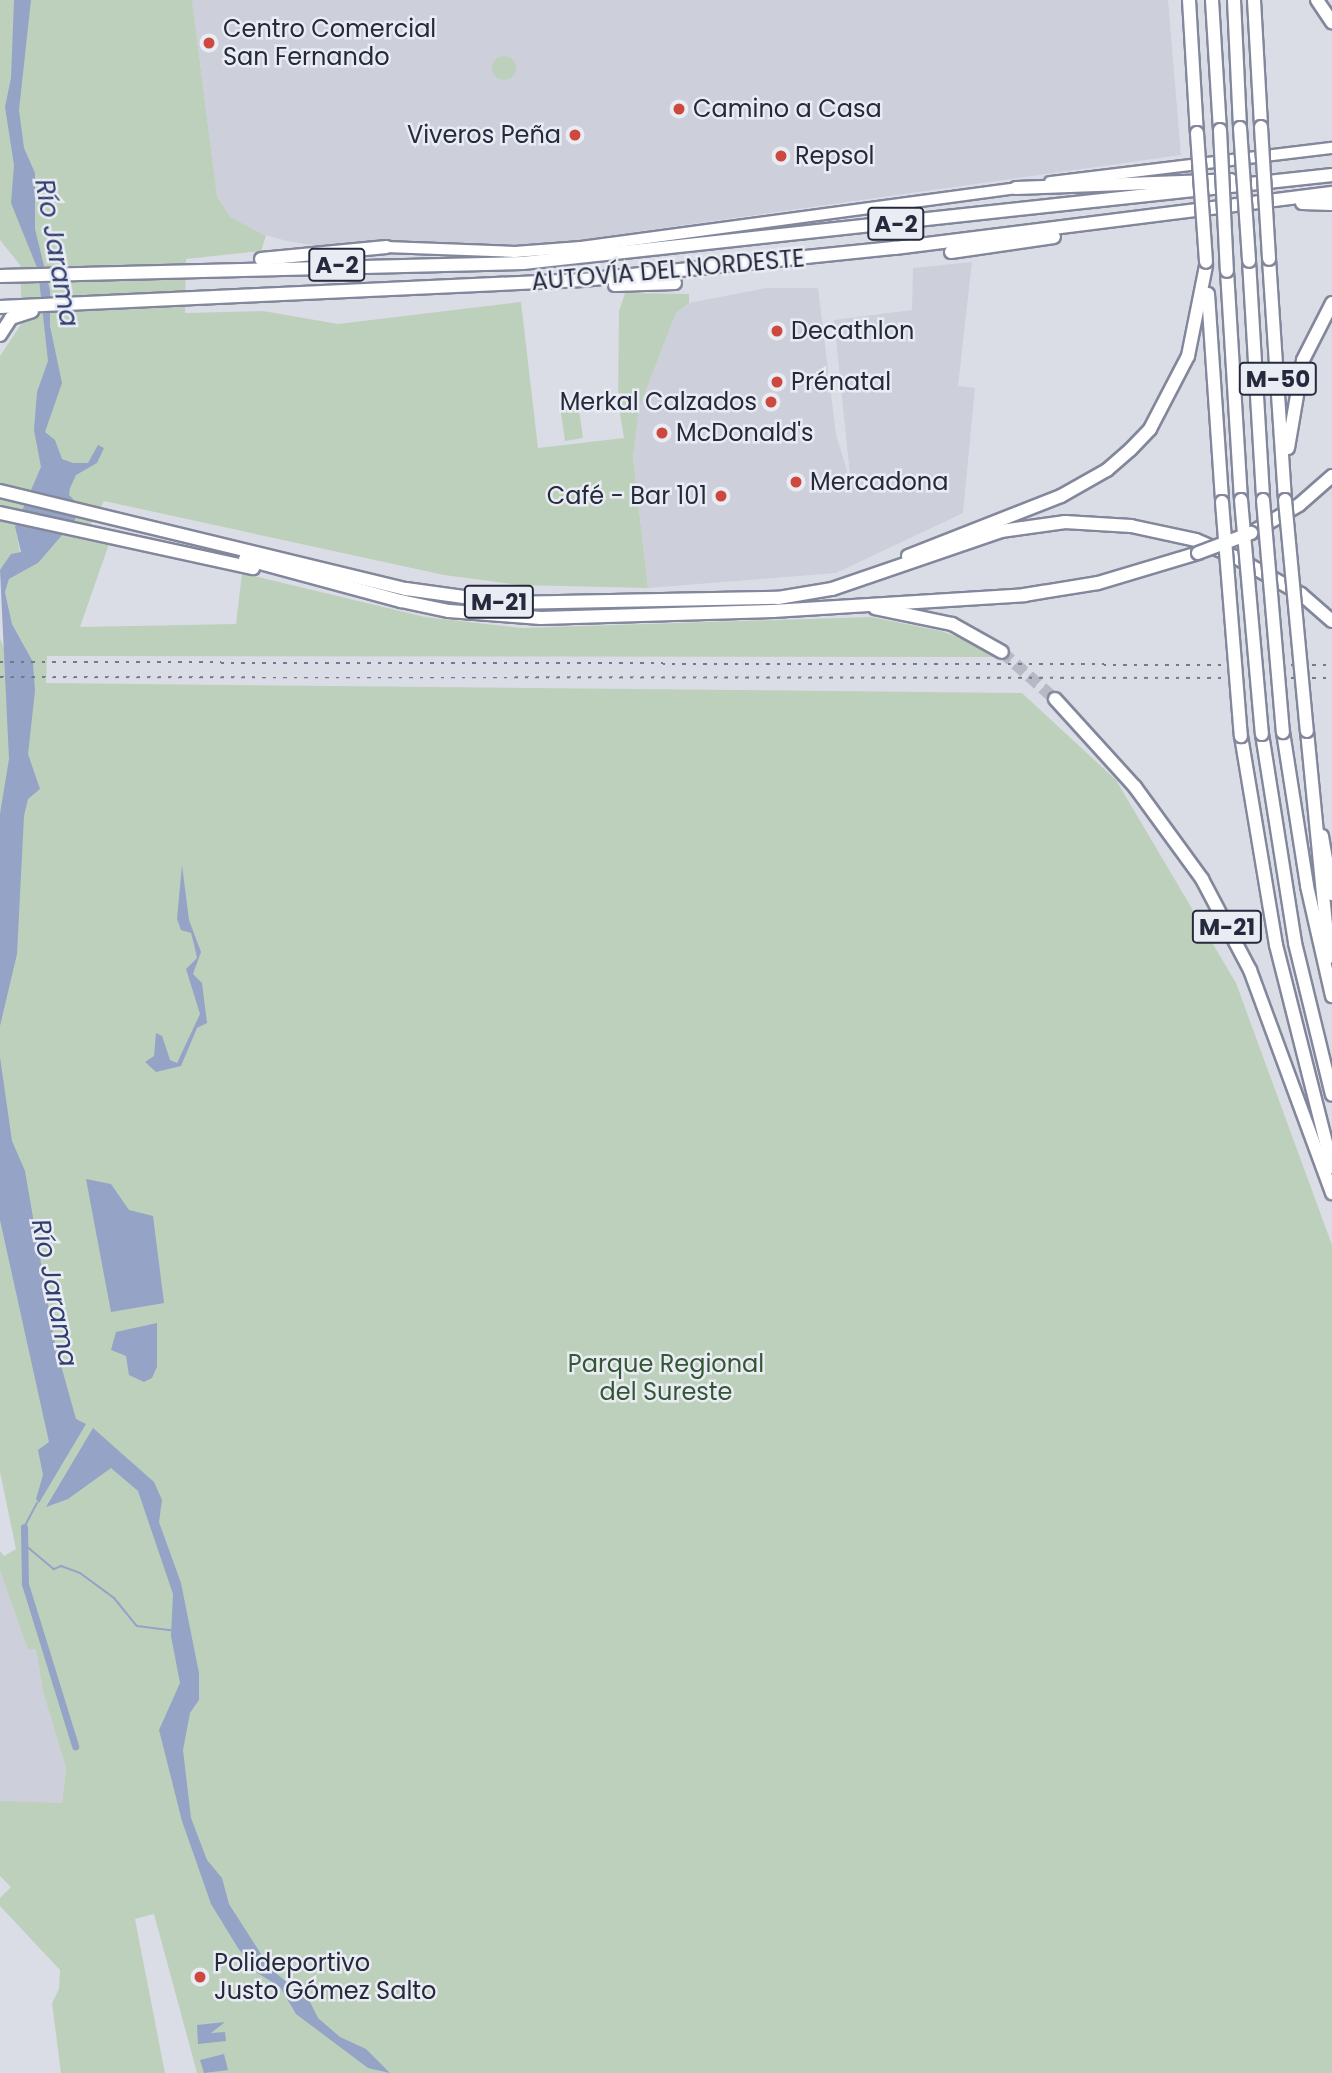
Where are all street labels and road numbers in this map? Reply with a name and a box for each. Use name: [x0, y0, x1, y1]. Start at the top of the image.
road number: A-2: [866, 204, 926, 244]
street label: AUTOVÍA DEL NORDESTE: [530, 244, 806, 296]
road number: A-2: [307, 246, 367, 284]
road number: M-50: [1238, 360, 1318, 398]
road number: M-21: [462, 582, 536, 622]
road number: M-21: [1190, 908, 1264, 946]

